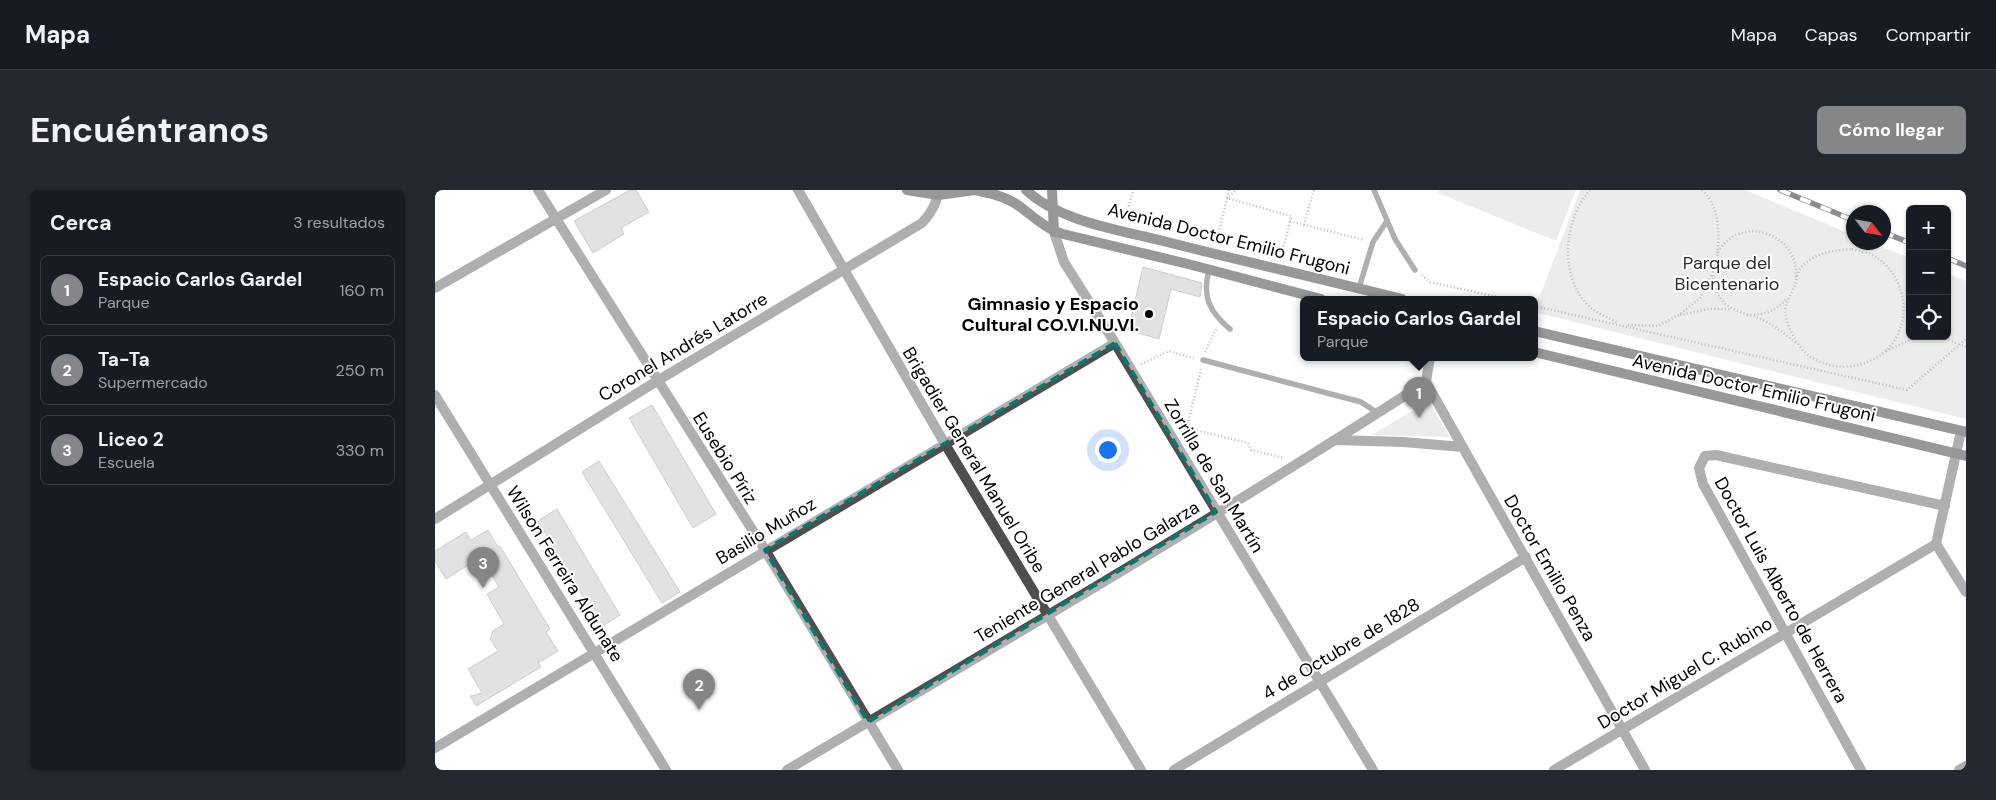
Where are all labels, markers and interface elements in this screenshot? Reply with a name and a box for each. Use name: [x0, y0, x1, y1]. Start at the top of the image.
text: Mapa: [25, 19, 90, 50]
text: Mapa: [1731, 23, 1777, 47]
text: Capas: [1805, 23, 1858, 47]
text: Compartir: [1886, 23, 1971, 47]
button: Cómo llegar: [1817, 106, 1966, 154]
text: Encuéntranos: [30, 107, 269, 153]
street label: Avenida Doctor Emilio Frugoni: [1105, 197, 1353, 281]
north arrow: [1846, 205, 1891, 250]
map controls: [1906, 205, 1951, 340]
button: +: [1906, 205, 1951, 250]
text: Cerca: [50, 209, 112, 237]
text: 3 resultados: [293, 212, 385, 233]
button: −: [1906, 250, 1951, 295]
park label: Parque del Bicentenario: [1675, 251, 1779, 296]
text: Espacio Carlos Gardel: [98, 267, 302, 292]
text: 1: [64, 280, 70, 301]
text: 160 m: [340, 280, 384, 301]
street label: Coronel Andrés Latorre: [594, 287, 772, 407]
text: Parque: [98, 292, 150, 313]
place label: Gimnasio y Espacio Cultural CO.VI.NU.VI.: [962, 292, 1139, 337]
button: locate: [1906, 295, 1951, 340]
popup: [1300, 296, 1538, 361]
text: Espacio Carlos Gardel: [1317, 306, 1521, 331]
marker: Gimnasio y Espacio Cultural CO.VI.NU.VI.: [1143, 308, 1155, 320]
text: Parque: [1317, 331, 1368, 352]
street label: Brigadier General Manuel Oribe: [897, 343, 1051, 577]
text: Ta-Ta: [98, 347, 150, 372]
street label: Avenida Doctor Emilio Frugoni: [1630, 348, 1878, 428]
text: 2: [62, 360, 72, 381]
text: 250 m: [336, 360, 384, 381]
text: Supermercado: [98, 372, 208, 393]
pin: 1: [1403, 377, 1435, 418]
street label: Zorrilla de San Martín: [1159, 395, 1269, 557]
street label: Eusebio Píriz: [687, 407, 763, 509]
text: Liceo 2: [98, 427, 164, 452]
your location: [1095, 437, 1121, 463]
text: 3: [62, 440, 72, 461]
text: 330 m: [336, 440, 384, 461]
text: Escuela: [98, 452, 155, 473]
street label: Doctor Luis Alberto de Herrera: [1709, 473, 1853, 707]
street label: Wilson Ferreira Aldunate: [501, 481, 629, 667]
street label: Doctor Emilio Penza: [1498, 491, 1602, 645]
street label: Basilio Muñoz: [712, 492, 820, 570]
street label: Teniente General Pablo Galarza: [970, 495, 1204, 649]
pin: 3: [467, 547, 499, 588]
street label: 4 de Octubre de 1828: [1258, 592, 1424, 706]
street label: Doctor Miguel C. Rubino: [1593, 611, 1777, 735]
pin: 2: [683, 669, 715, 710]

